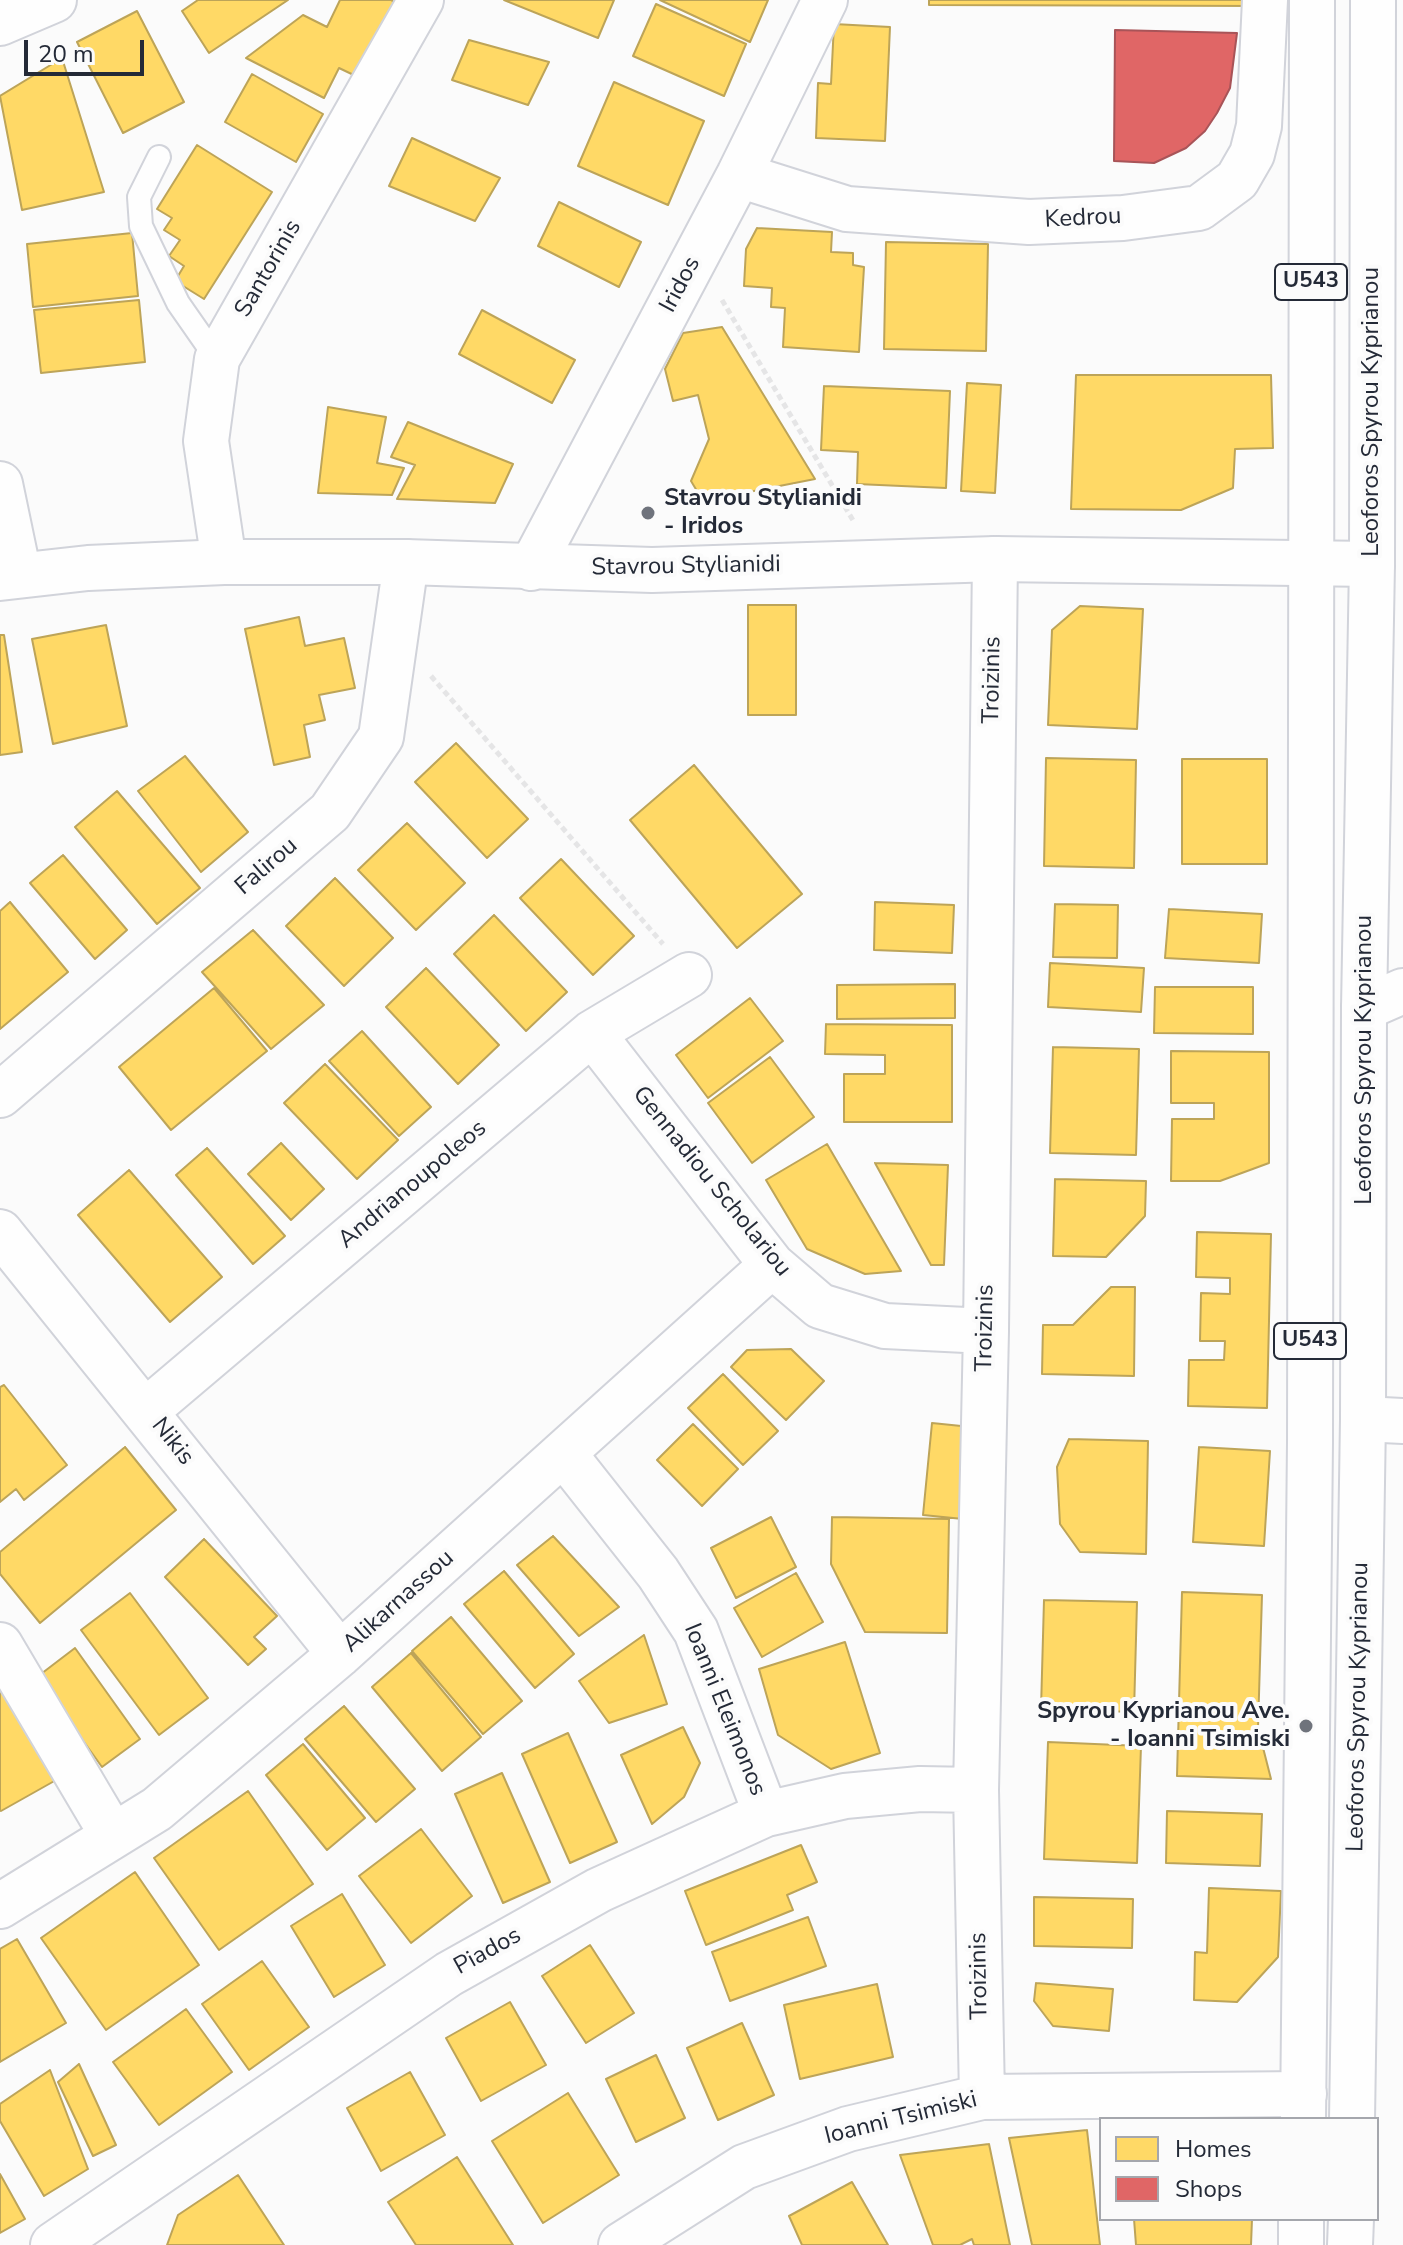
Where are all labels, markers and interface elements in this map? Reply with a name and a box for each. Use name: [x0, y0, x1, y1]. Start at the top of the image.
scale bar: [28, 24, 148, 74]
text: 20 m: [38, 38, 94, 70]
street label: Kedrou: [1044, 203, 1122, 235]
street label: Santorinis: [230, 215, 308, 323]
street label: Iridos: [654, 252, 708, 318]
road number: U543: [1275, 264, 1347, 300]
street label: Leoforos Spyrou Kyprianou: [1358, 267, 1386, 557]
place label: Stavrou Stylianidi - Iridos: [664, 485, 862, 541]
marker: Stavrou Stylianidi - Iridos: [639, 504, 657, 522]
street label: Stavrou Stylianidi: [591, 551, 781, 583]
street label: Troizinis: [978, 636, 1008, 724]
street label: Falirou: [230, 832, 304, 902]
street label: Leoforos Spyrou Kyprianou: [1351, 915, 1379, 1205]
street label: Gennadiou Scholariou: [625, 1081, 797, 1283]
street label: Andrianoupoleos: [333, 1115, 493, 1255]
street label: Troizinis: [971, 1284, 1001, 1372]
road number: U543: [1274, 1323, 1346, 1359]
street label: Nikis: [145, 1412, 199, 1472]
street label: Alikarnassou: [337, 1545, 461, 1659]
street label: Leoforos Spyrou Kyprianou: [1342, 1562, 1376, 1852]
street label: Ioanni Eleimonos: [676, 1620, 772, 1800]
place label: Spyrou Kyprianou Ave. - Ioanni Tsimiski: [1037, 1698, 1290, 1754]
marker: Spyrou Kyprianou Ave. - Ioanni Tsimiski: [1297, 1717, 1315, 1735]
street label: Piados: [449, 1922, 527, 1982]
street label: Troizinis: [965, 1932, 995, 2020]
street label: Ioanni Tsimiski: [822, 2086, 980, 2152]
legend: [1099, 2117, 1379, 2221]
text: Homes: [1175, 2133, 1251, 2165]
text: Shops: [1175, 2173, 1242, 2205]

